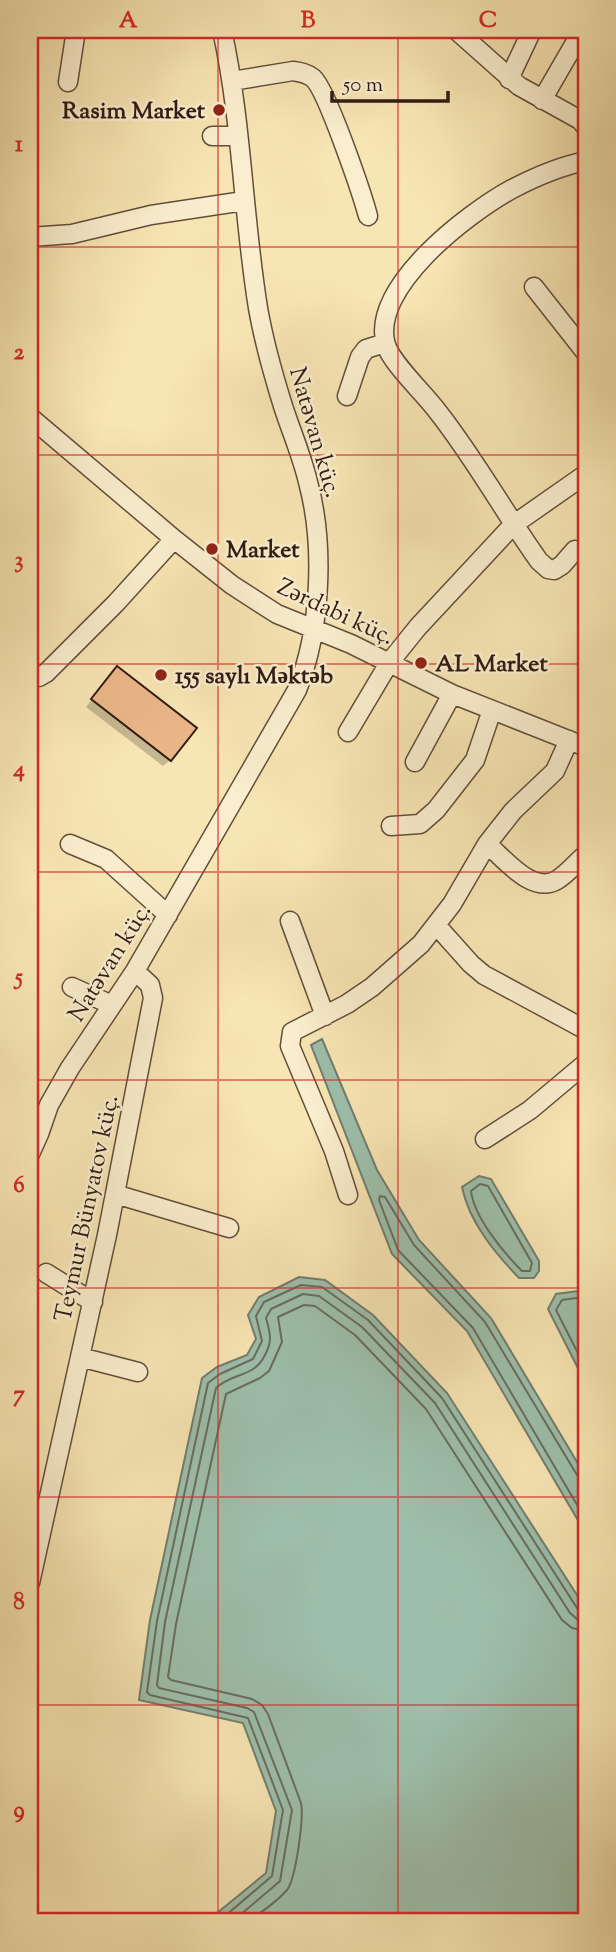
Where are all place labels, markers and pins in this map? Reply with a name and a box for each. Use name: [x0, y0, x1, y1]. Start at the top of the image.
place label: Rasim Market: [62, 95, 206, 129]
marker: Rasim Market: [211, 102, 227, 118]
place label: Market: [226, 534, 300, 568]
marker: Market: [204, 541, 220, 557]
place label: AL Market: [435, 648, 548, 682]
marker: AL Market: [413, 655, 429, 671]
place label: 155 saylı Məktəb: [175, 660, 333, 694]
marker: 155 saylı Məktəb: [153, 667, 169, 683]

